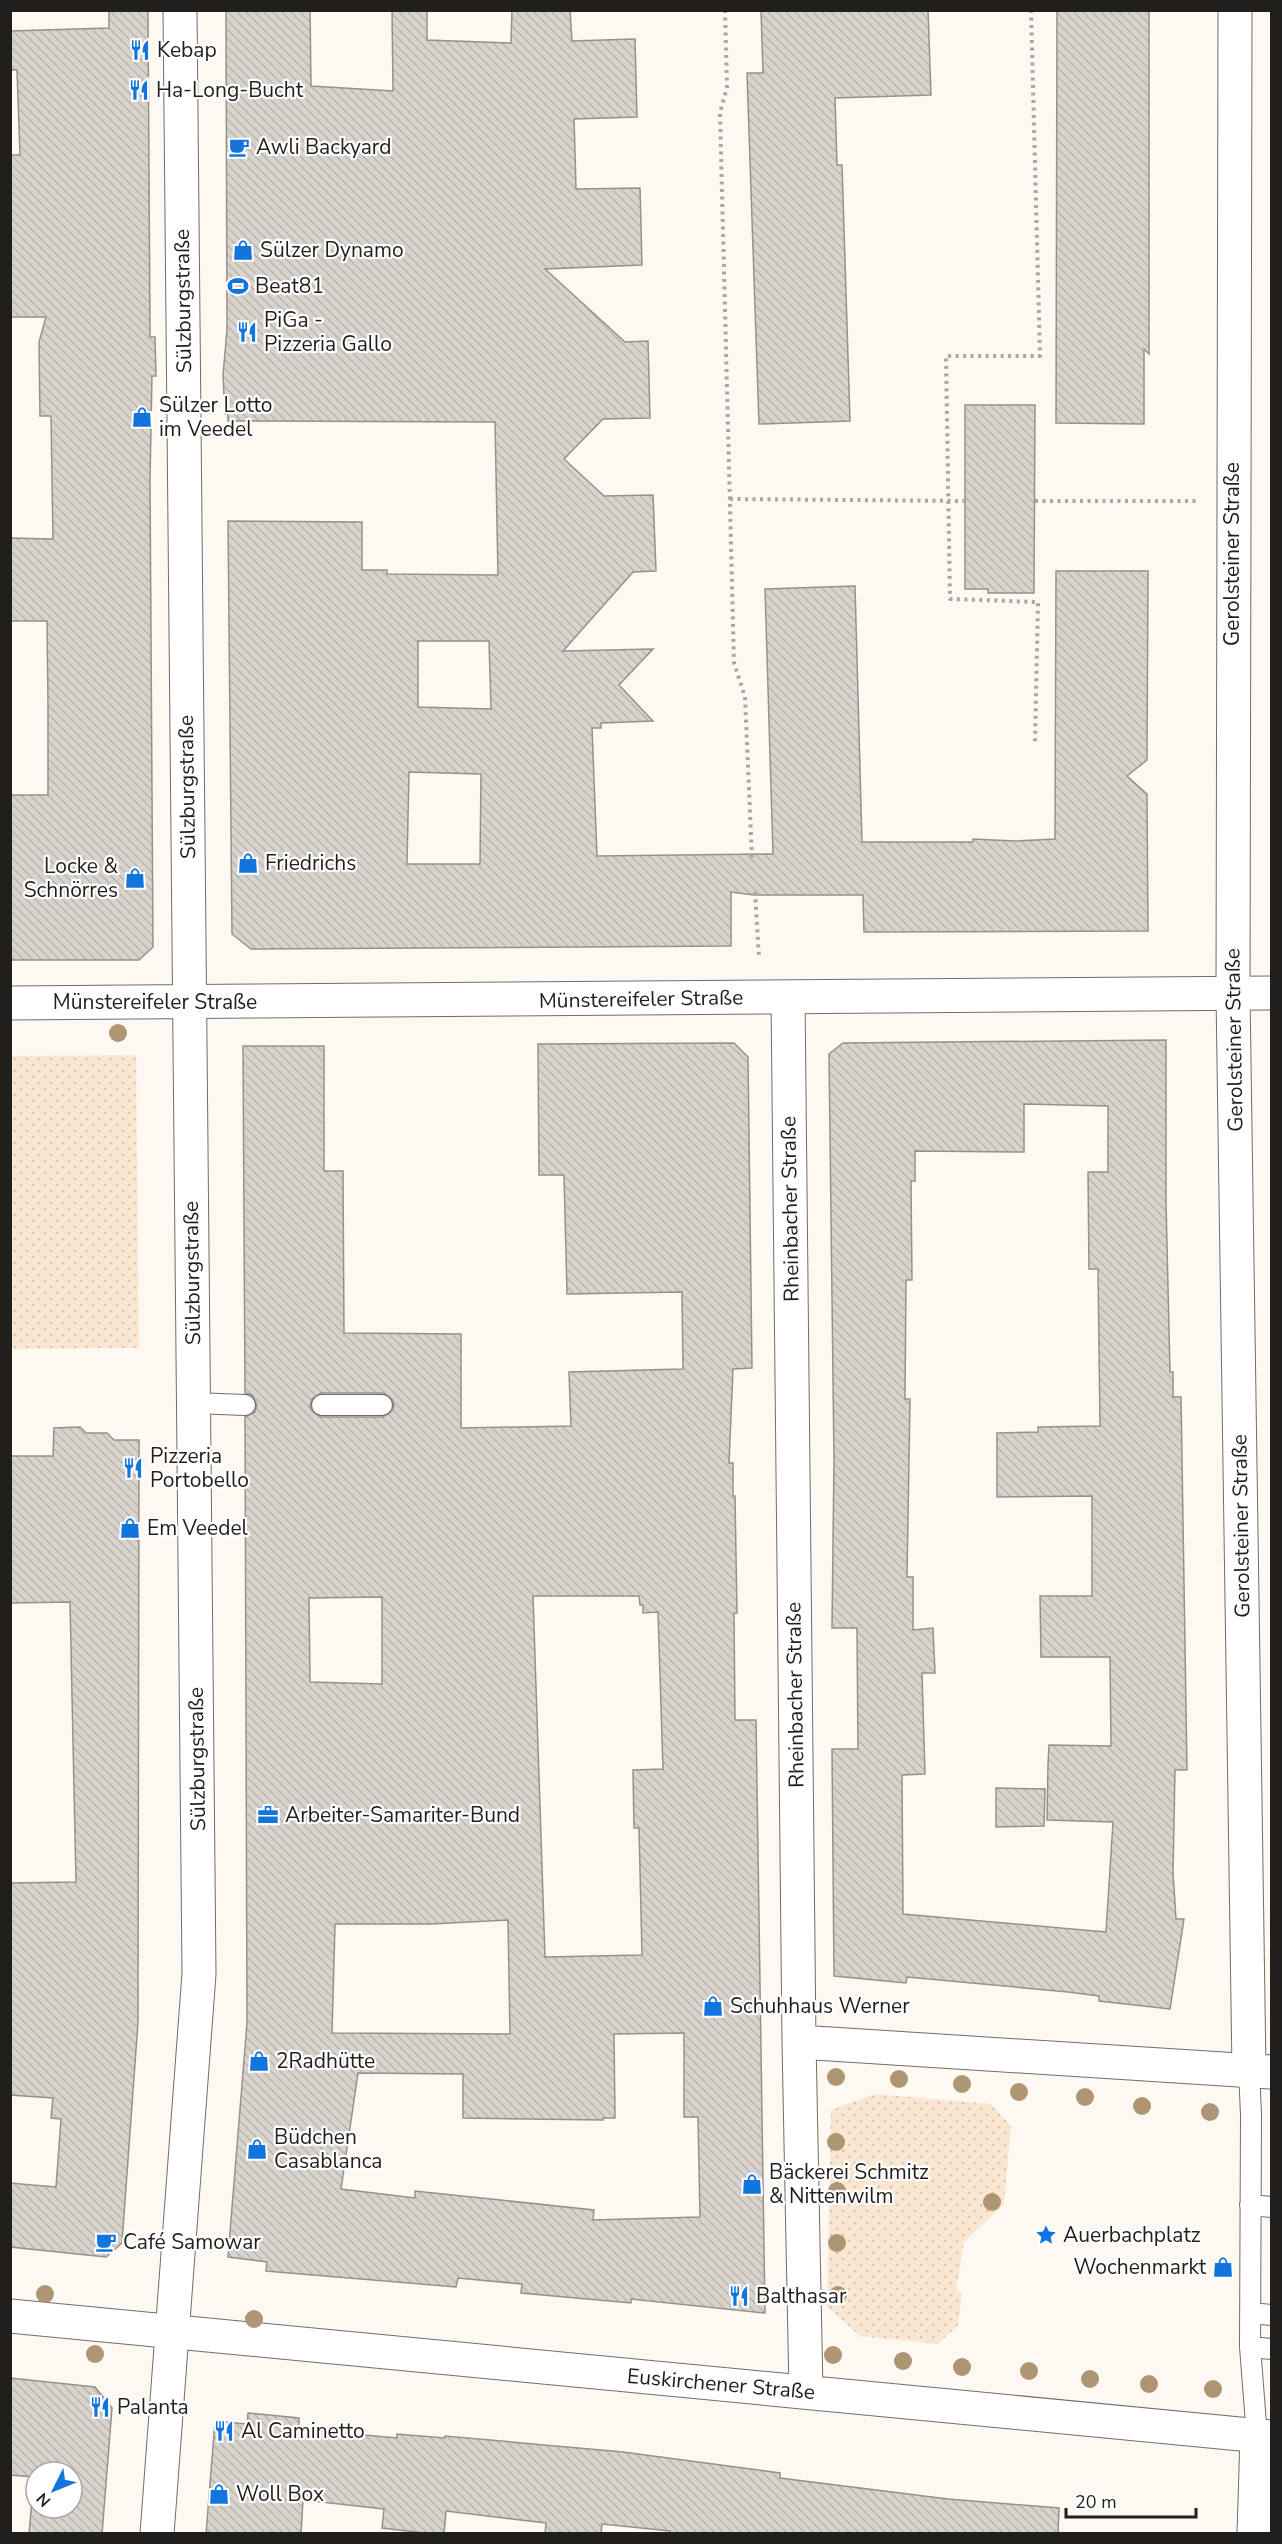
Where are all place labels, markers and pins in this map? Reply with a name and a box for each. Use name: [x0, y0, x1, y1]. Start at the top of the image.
place label: Kebap: [157, 36, 217, 64]
restaurant icon: Kebap: [128, 38, 152, 62]
place label: Ha-Long-Bucht: [156, 76, 304, 104]
restaurant icon: Ha-Long-Bucht: [127, 78, 151, 102]
place label: Awli Backyard: [256, 133, 391, 161]
cafe icon: Awli Backyard: [227, 135, 251, 159]
place label: Sülzer Dynamo: [260, 236, 404, 264]
shop icon: Sülzer Dynamo: [231, 238, 255, 262]
place label: Beat81: [255, 272, 324, 300]
sports icon: Beat81: [226, 274, 250, 298]
place label: PiGa - Pizzeria Gallo: [264, 306, 392, 358]
restaurant icon: PiGa - Pizzeria Gallo: [235, 320, 259, 344]
place label: Sülzer Lotto im Veedel: [159, 391, 272, 443]
shop icon: Sülzer Lotto im Veedel: [130, 405, 154, 429]
place label: Friedrichs: [265, 849, 356, 877]
shop icon: Friedrichs: [236, 851, 260, 875]
place label: Locke & Schnörres: [24, 852, 118, 904]
shop icon: Locke & Schnörres: [123, 866, 147, 890]
place label: Pizzeria Portobello: [150, 1442, 249, 1494]
restaurant icon: Pizzeria Portobello: [121, 1456, 145, 1480]
place label: Em Veedel: [147, 1514, 249, 1542]
shop icon: Em Veedel: [118, 1516, 142, 1540]
place label: Arbeiter-Samariter-Bund: [285, 1801, 520, 1829]
office icon: Arbeiter-Samariter-Bund: [256, 1803, 280, 1827]
place label: Schuhhaus Werner: [730, 1992, 910, 2020]
shop icon: Schuhhaus Werner: [701, 1994, 725, 2018]
place label: 2Radhütte: [276, 2047, 375, 2075]
shop icon: 2Radhütte: [247, 2049, 271, 2073]
place label: Büdchen Casablanca: [274, 2123, 382, 2175]
shop icon: Büdchen Casablanca: [245, 2137, 269, 2161]
place label: Bäckerei Schmitz & Nittenwilm: [769, 2158, 929, 2210]
shop icon: Bäckerei Schmitz & Nittenwilm: [740, 2172, 764, 2196]
place label: Auerbachplatz: [1063, 2221, 1201, 2249]
place icon: Auerbachplatz: [1034, 2223, 1058, 2247]
place label: Café Samowar: [123, 2228, 261, 2256]
cafe icon: Café Samowar: [94, 2230, 118, 2254]
place label: Wochenmarkt: [1073, 2253, 1207, 2281]
shop icon: Wochenmarkt: [1211, 2255, 1235, 2279]
place label: Balthasar: [756, 2282, 847, 2310]
restaurant icon: Balthasar: [727, 2284, 751, 2308]
place label: Palanta: [117, 2393, 189, 2421]
restaurant icon: Palanta: [88, 2395, 112, 2419]
place label: Al Caminetto: [241, 2417, 365, 2445]
restaurant icon: Al Caminetto: [212, 2419, 236, 2443]
place label: Woll Box: [236, 2480, 324, 2508]
shop icon: Woll Box: [207, 2482, 231, 2506]

